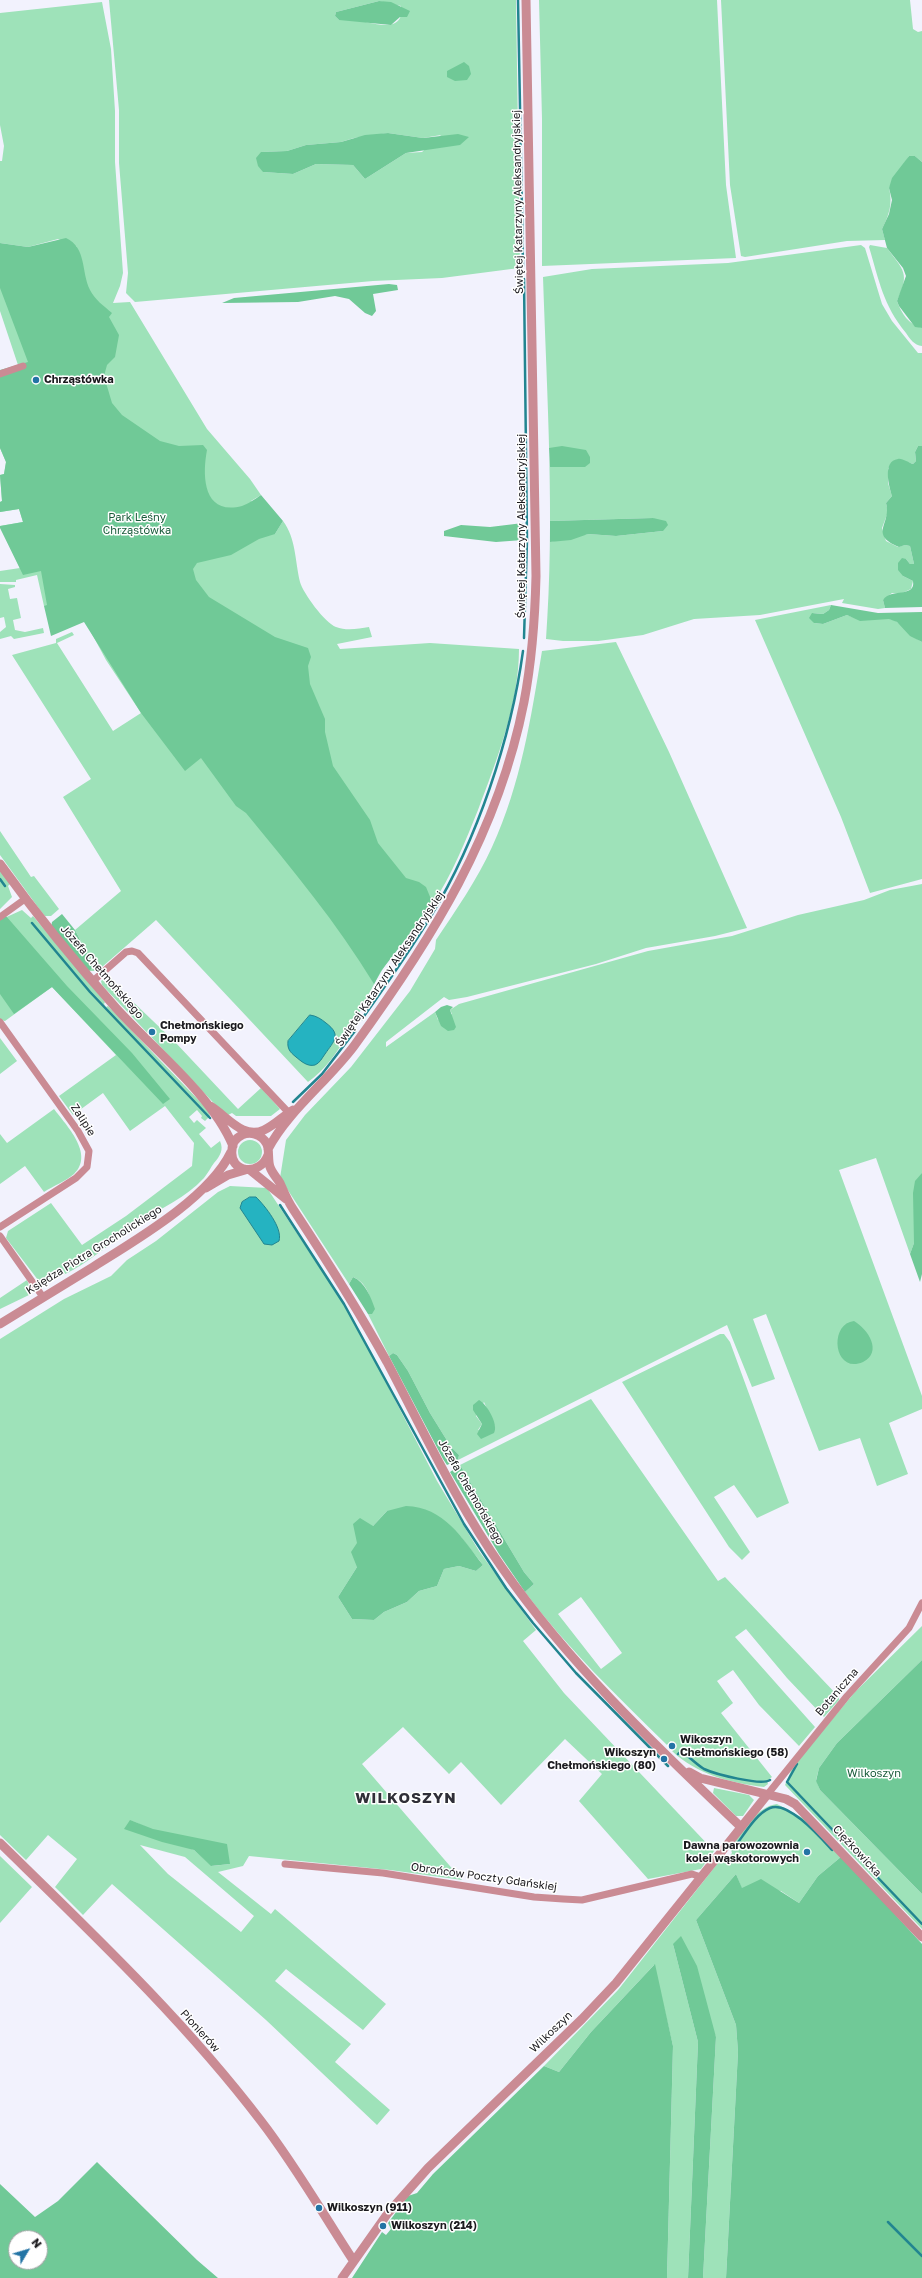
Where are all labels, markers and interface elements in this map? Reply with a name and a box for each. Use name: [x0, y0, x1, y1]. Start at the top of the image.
street label: Świętej Katarzyny Aleksandryjskiej: [510, 110, 526, 294]
place label: Chrząstówka: [44, 373, 114, 387]
marker: Chrząstówka: [31, 375, 41, 385]
street label: Świętej Katarzyny Aleksandryjskiej: [515, 434, 529, 618]
park label: Park Leśny Chrząstówka: [103, 511, 171, 537]
street label: Świętej Katarzyny Aleksandryjskiej: [333, 889, 447, 1049]
street label: Józefa Chełmońskiego: [58, 923, 146, 1021]
place label: Chełmońskiego Pompy: [160, 1019, 244, 1045]
marker: Chełmońskiego Pompy: [147, 1027, 157, 1037]
street label: Zalipie: [68, 1102, 98, 1138]
street label: Księdza Piotra Grocholickiego: [24, 1203, 164, 1297]
street label: Józefa Chełmońskiego: [435, 1437, 507, 1547]
street label: Botaniczna: [813, 1665, 861, 1719]
place label: Wikoszyn Chełmońskiego (58): [680, 1733, 788, 1759]
marker: Wikoszyn Chełmońskiego (58): [667, 1741, 677, 1751]
place label: Wikoszyn Chełmońskiego (80): [547, 1746, 656, 1772]
marker: Wikoszyn Chełmońskiego (80): [659, 1754, 669, 1764]
park label: Wilkoszyn: [847, 1767, 901, 1781]
district label: WILKOSZYN: [355, 1789, 457, 1807]
street label: Ciężkowicka: [830, 1823, 884, 1879]
place label: Dawna parowozownia kolei wąskotorowych: [683, 1839, 799, 1865]
marker: Dawna parowozownia kolei wąskotorowych: [802, 1847, 812, 1857]
street label: Obrońców Poczty Gdańskiej: [410, 1860, 558, 1894]
street label: Pionierów: [178, 2007, 222, 2055]
street label: Wilkoszyn: [527, 2008, 575, 2056]
place label: Wilkoszyn (911): [327, 2201, 412, 2215]
marker: Wilkoszyn (911): [314, 2203, 324, 2213]
place label: Wilkoszyn (214): [391, 2219, 477, 2233]
marker: Wilkoszyn (214): [378, 2221, 388, 2231]
north arrow: [8, 2230, 48, 2270]
text: N: [29, 2236, 45, 2250]

